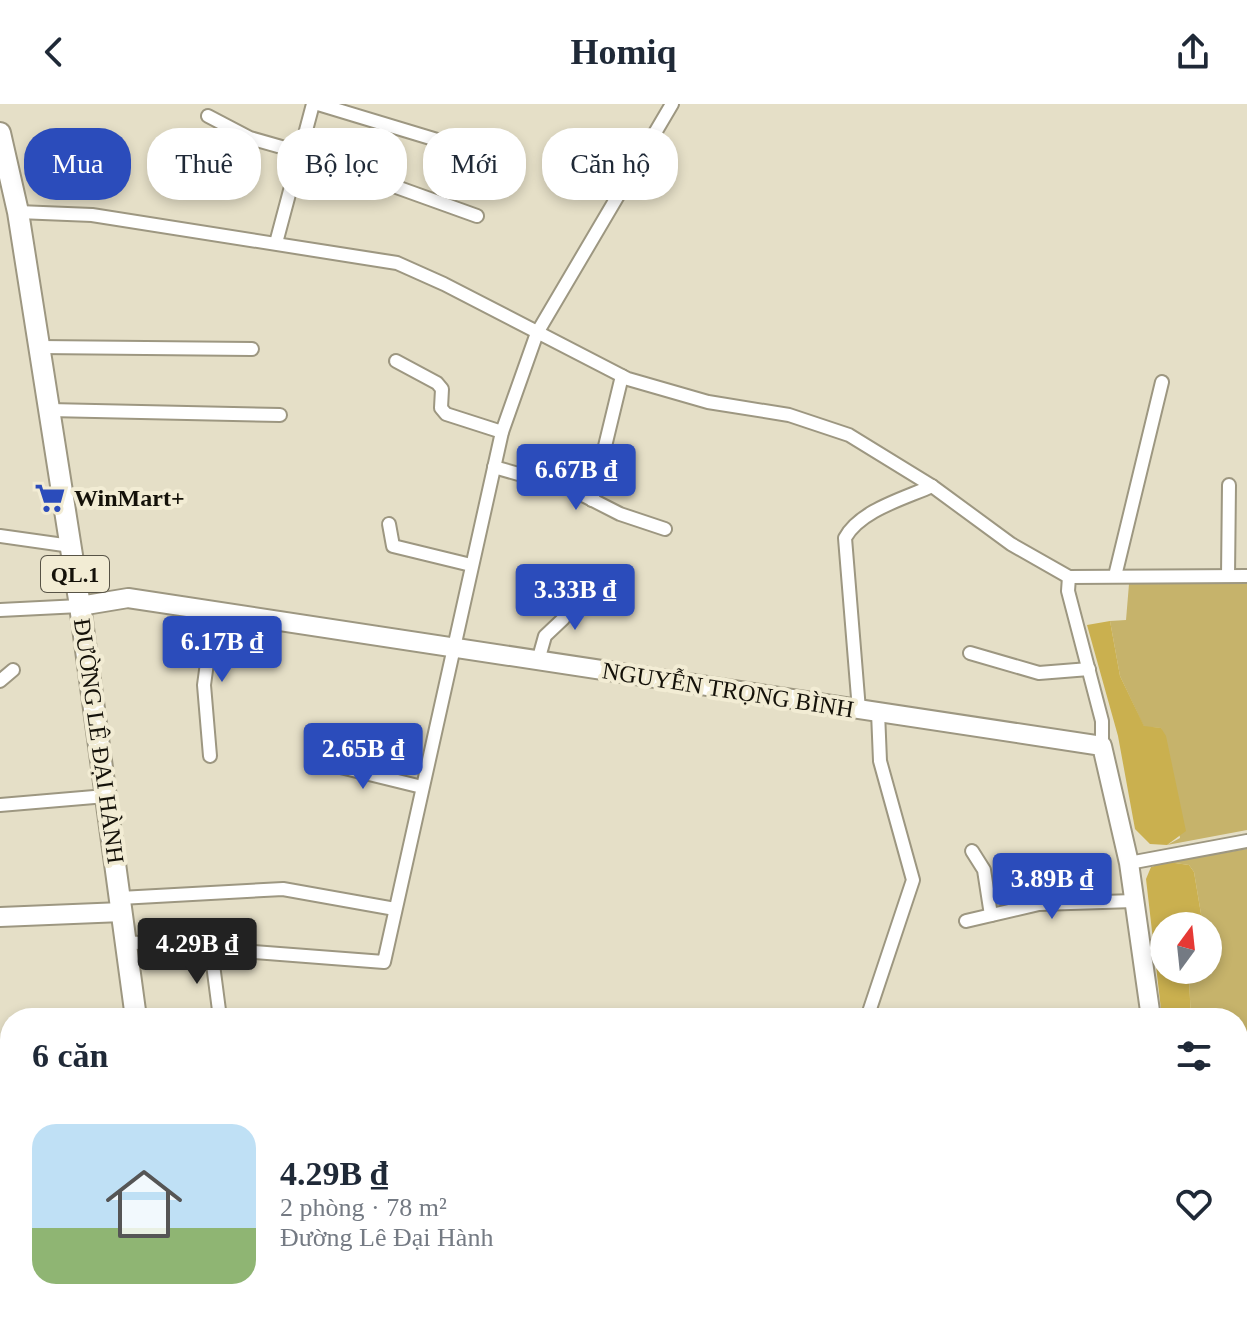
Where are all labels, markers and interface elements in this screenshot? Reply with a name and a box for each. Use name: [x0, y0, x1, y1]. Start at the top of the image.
icon: back: [32, 30, 76, 74]
icon: share: [1171, 30, 1215, 74]
text: Homiq: [570, 32, 677, 72]
chip: Mua: [24, 128, 131, 200]
chip: Thuê: [147, 128, 261, 200]
chip: Bộ lọc: [277, 128, 407, 200]
chip: Mới: [423, 128, 526, 200]
chip: Căn hộ: [542, 128, 678, 200]
pin: 6.67B ₫: [502, 444, 650, 512]
text: 6.67B ₫: [535, 455, 617, 484]
supermarket icon: WinMart+: [33, 481, 67, 515]
place label: WinMart+: [74, 485, 185, 511]
road number: QL.1: [41, 556, 109, 592]
pin: 3.33B ₫: [501, 564, 649, 632]
text: 3.33B ₫: [534, 575, 616, 604]
pin: 6.17B ₫: [148, 616, 296, 684]
street label: ĐƯỜNG LÊ ĐẠI HÀNH: [69, 617, 129, 865]
text: 6.17B ₫: [181, 627, 263, 656]
street label: NGUYỄN TRỌNG BÌNH: [600, 657, 856, 723]
pin: 2.65B ₫: [289, 723, 437, 791]
text: 2.65B ₫: [322, 734, 404, 763]
pin: 3.89B ₫: [978, 853, 1126, 921]
text: 3.89B ₫: [1011, 864, 1093, 893]
north arrow: [1150, 912, 1222, 984]
map controls: [1150, 912, 1222, 984]
pin: 4.29B ₫: [123, 918, 271, 986]
text: 4.29B ₫: [156, 929, 238, 958]
icon: filters: [1172, 1034, 1216, 1078]
text: 6 căn: [32, 1037, 109, 1074]
text: 4.29B ₫: [280, 1155, 388, 1192]
icon: home: [96, 1156, 192, 1252]
icon: heart: [1172, 1182, 1216, 1226]
text: 2 phòng · 78 m²: [280, 1193, 447, 1222]
text: Đường Lê Đại Hành: [280, 1223, 493, 1252]

